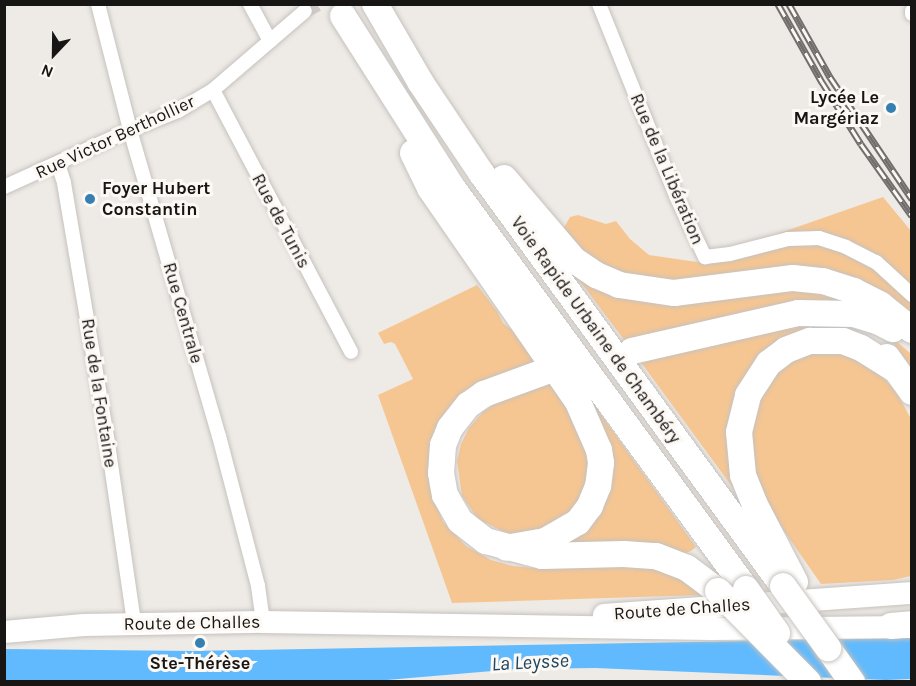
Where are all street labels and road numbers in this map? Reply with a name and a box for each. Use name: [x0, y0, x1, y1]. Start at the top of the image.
street label: Rue de la Libération: [625, 90, 709, 248]
street label: Rue Victor Berthollier: [32, 91, 198, 183]
street label: Rue de Tunis: [247, 170, 315, 272]
street label: Voie Rapide Urbaine de Chambéry: [506, 212, 686, 448]
street label: Rue Centrale: [158, 260, 208, 366]
street label: Rue de la Fontaine: [77, 317, 121, 469]
street label: Route de Challes: [613, 593, 751, 625]
street label: Route de Challes: [123, 611, 261, 635]

